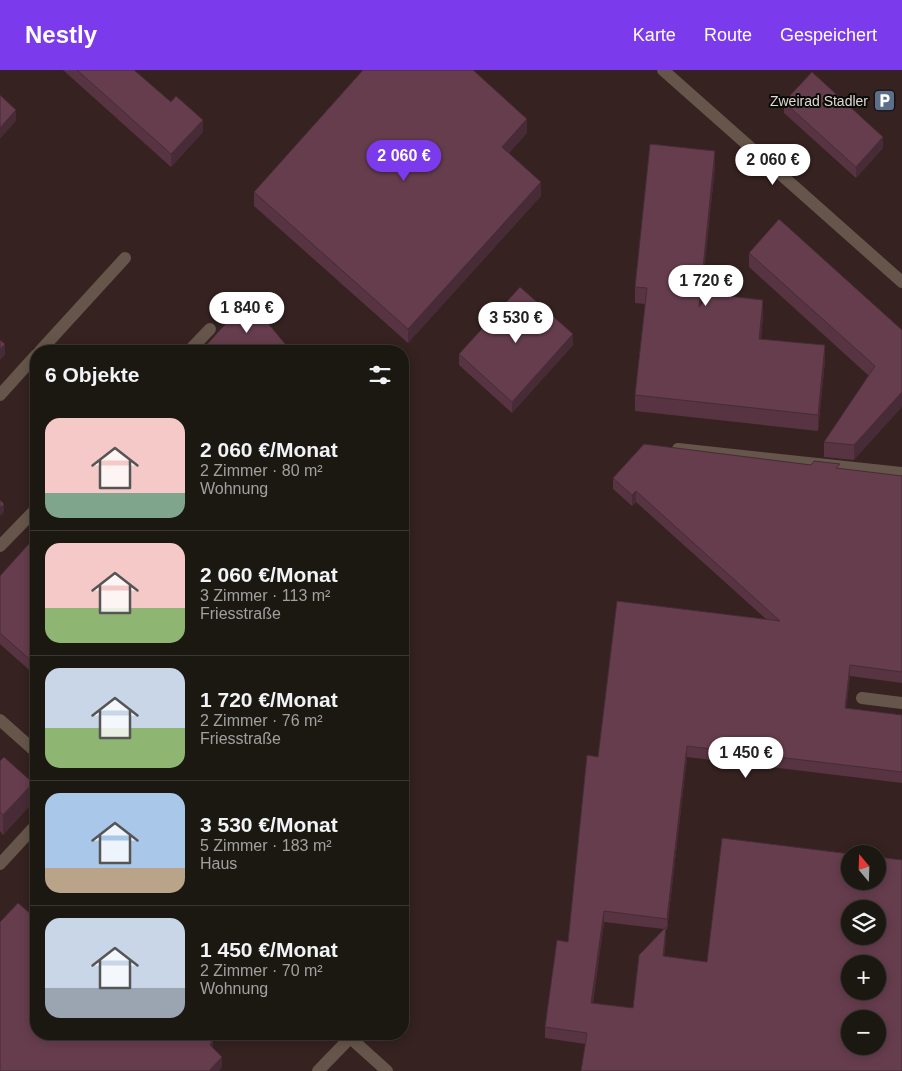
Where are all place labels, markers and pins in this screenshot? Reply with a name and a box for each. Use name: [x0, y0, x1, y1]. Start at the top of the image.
parking icon: Zweirad Stadler: [872, 89, 896, 113]
place label: Zweirad Stadler: [770, 93, 868, 109]
pin: 2 060 €: [358, 140, 450, 182]
pin: 2 060 €: [727, 144, 819, 186]
pin: 1 720 €: [660, 264, 752, 307]
pin: 1 840 €: [201, 292, 293, 334]
pin: 3 530 €: [470, 302, 562, 344]
pin: 1 450 €: [700, 736, 792, 779]

